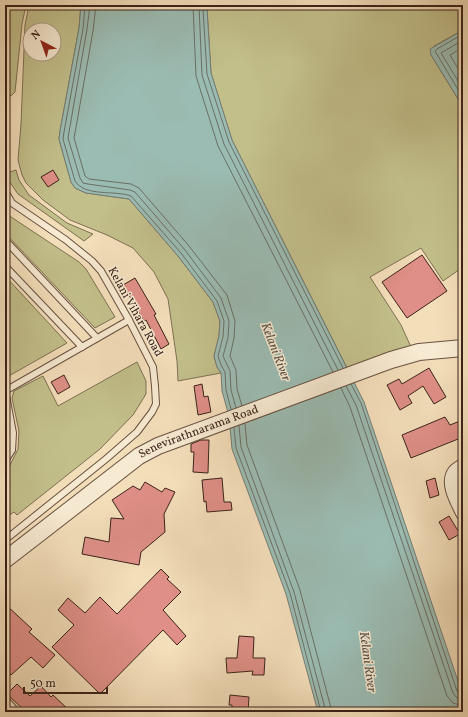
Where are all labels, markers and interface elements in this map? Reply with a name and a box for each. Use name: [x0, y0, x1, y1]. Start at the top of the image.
north arrow: [22, 22, 62, 62]
text: N: [28, 27, 44, 44]
street label: Kelani Vihara Road: [104, 264, 166, 360]
water label: Kelani River: [256, 320, 294, 384]
street label: Senevirathnarama Road: [136, 401, 261, 463]
water label: Kelani River: [354, 630, 380, 694]
scale bar: [24, 669, 107, 695]
text: 50 m: [30, 676, 56, 692]

